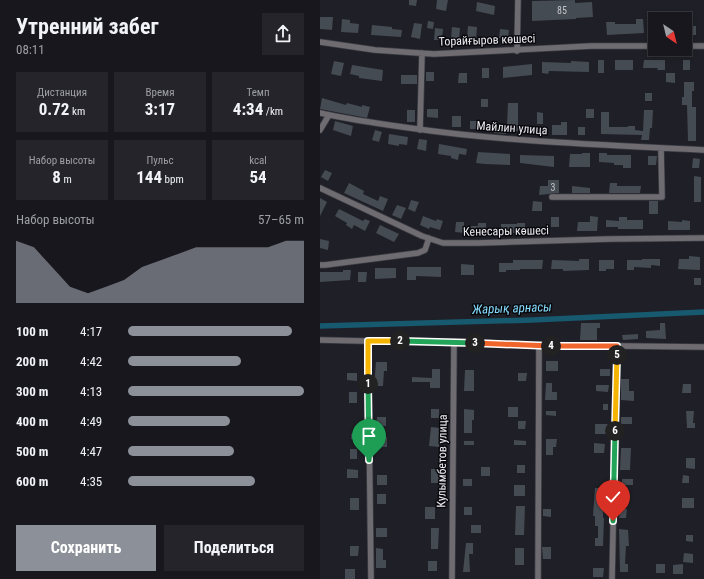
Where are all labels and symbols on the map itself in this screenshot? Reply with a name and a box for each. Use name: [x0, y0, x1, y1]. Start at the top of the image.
house number: 85: [557, 5, 567, 16]
north arrow: [648, 12, 692, 56]
street label: Торайғыров көшесі: [438, 31, 536, 49]
street label: Майлин улица: [476, 119, 548, 137]
house number: 3: [551, 182, 556, 193]
street label: Кенесары көшесі: [463, 223, 549, 239]
water label: Жарық арнасы: [471, 299, 552, 317]
pin: 2: [390, 331, 410, 351]
pin: 3: [465, 333, 485, 353]
pin: 4: [541, 336, 561, 356]
pin: 5: [607, 345, 627, 365]
pin: 1: [358, 374, 378, 394]
street label: Кулымбетов улица: [434, 414, 450, 508]
pin: [352, 419, 386, 460]
pin: 6: [605, 421, 625, 441]
pin: [596, 480, 630, 521]

